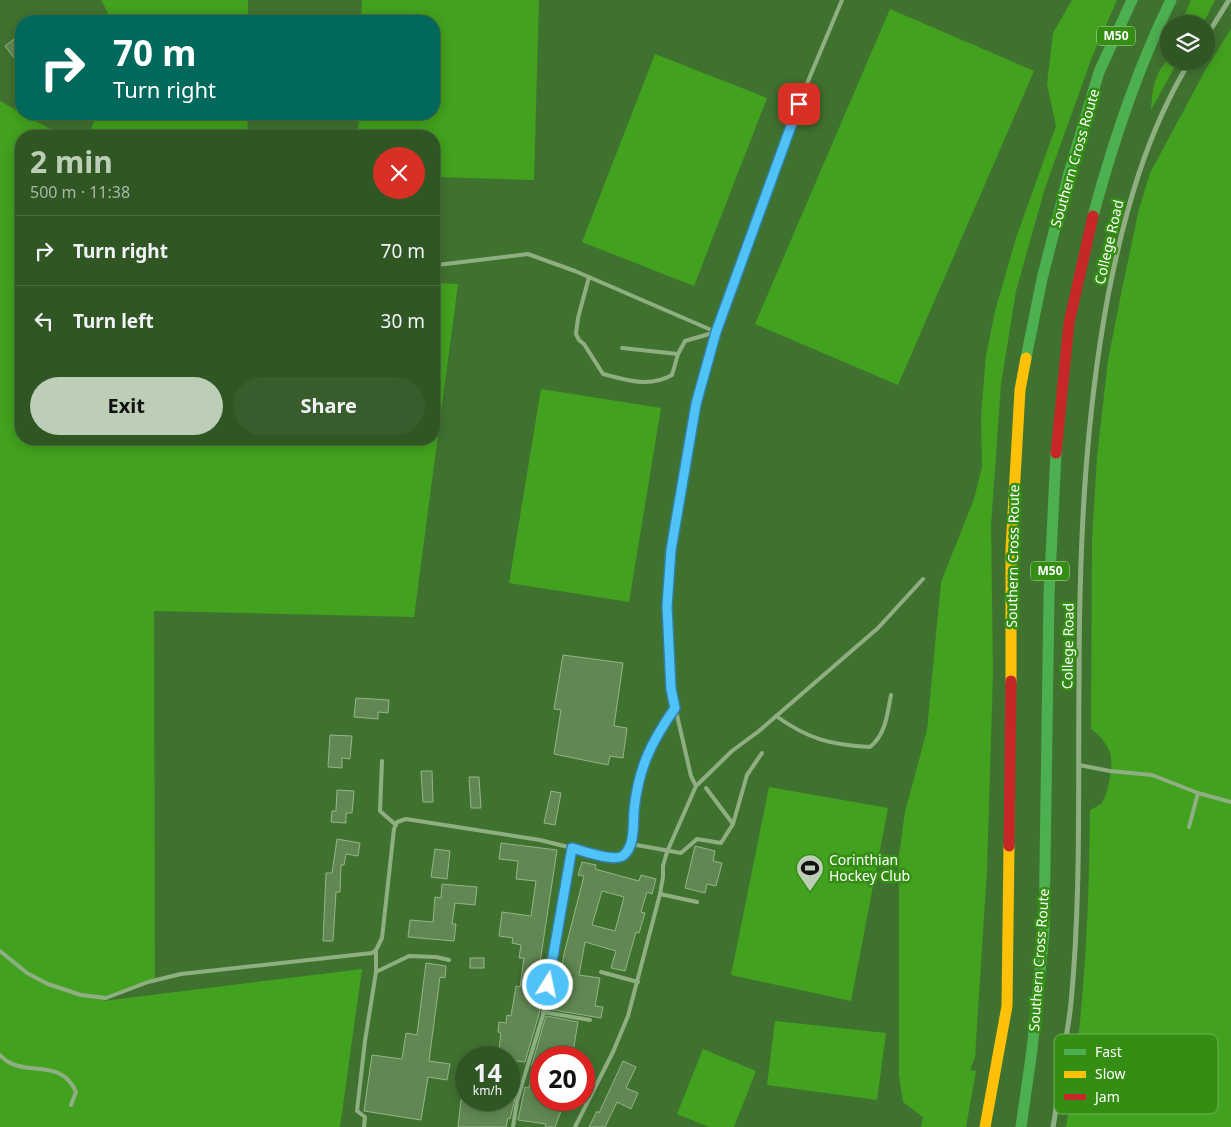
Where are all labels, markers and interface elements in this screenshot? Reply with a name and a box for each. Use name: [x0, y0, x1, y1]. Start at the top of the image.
map controls: [1160, 15, 1215, 70]
button: layers: [1160, 15, 1215, 70]
road number: M50: [1097, 27, 1135, 46]
text: 70 m: [113, 29, 196, 76]
icon: right: [30, 35, 95, 100]
text: Turn right: [113, 74, 216, 104]
pin: [778, 83, 820, 125]
street label: Southern Cross Route: [1046, 86, 1103, 229]
icon: arrive: [785, 90, 813, 118]
text: 2 min: [30, 141, 113, 182]
button: close: [373, 147, 425, 199]
text: 500 m · 11:38: [30, 181, 130, 203]
street label: College Road: [1090, 198, 1127, 286]
icon: right: [30, 237, 58, 265]
text: Turn right: [73, 238, 168, 264]
text: 70 m: [381, 238, 425, 264]
icon: left: [30, 307, 58, 335]
text: Turn left: [73, 308, 154, 334]
text: 30 m: [381, 308, 425, 334]
button: Exit: [30, 377, 223, 435]
button: Share: [233, 377, 425, 435]
street label: Southern Cross Route: [1002, 484, 1023, 628]
road number: M50: [1031, 562, 1069, 580]
street label: College Road: [1057, 603, 1078, 689]
place label: Corinthian Hockey Club: [829, 850, 910, 885]
sports icon: Corinthian Hockey Club: [795, 853, 825, 892]
street label: Southern Cross Route: [1024, 888, 1053, 1032]
position arrow: [521, 958, 573, 1010]
legend: [1054, 1034, 1218, 1114]
text: Fast: [1095, 1042, 1122, 1061]
speed limit sign: 20: [530, 1046, 595, 1111]
text: 14: [473, 1055, 502, 1089]
text: Slow: [1095, 1064, 1126, 1083]
text: km/h: [473, 1082, 502, 1099]
text: Jam: [1093, 1087, 1120, 1106]

